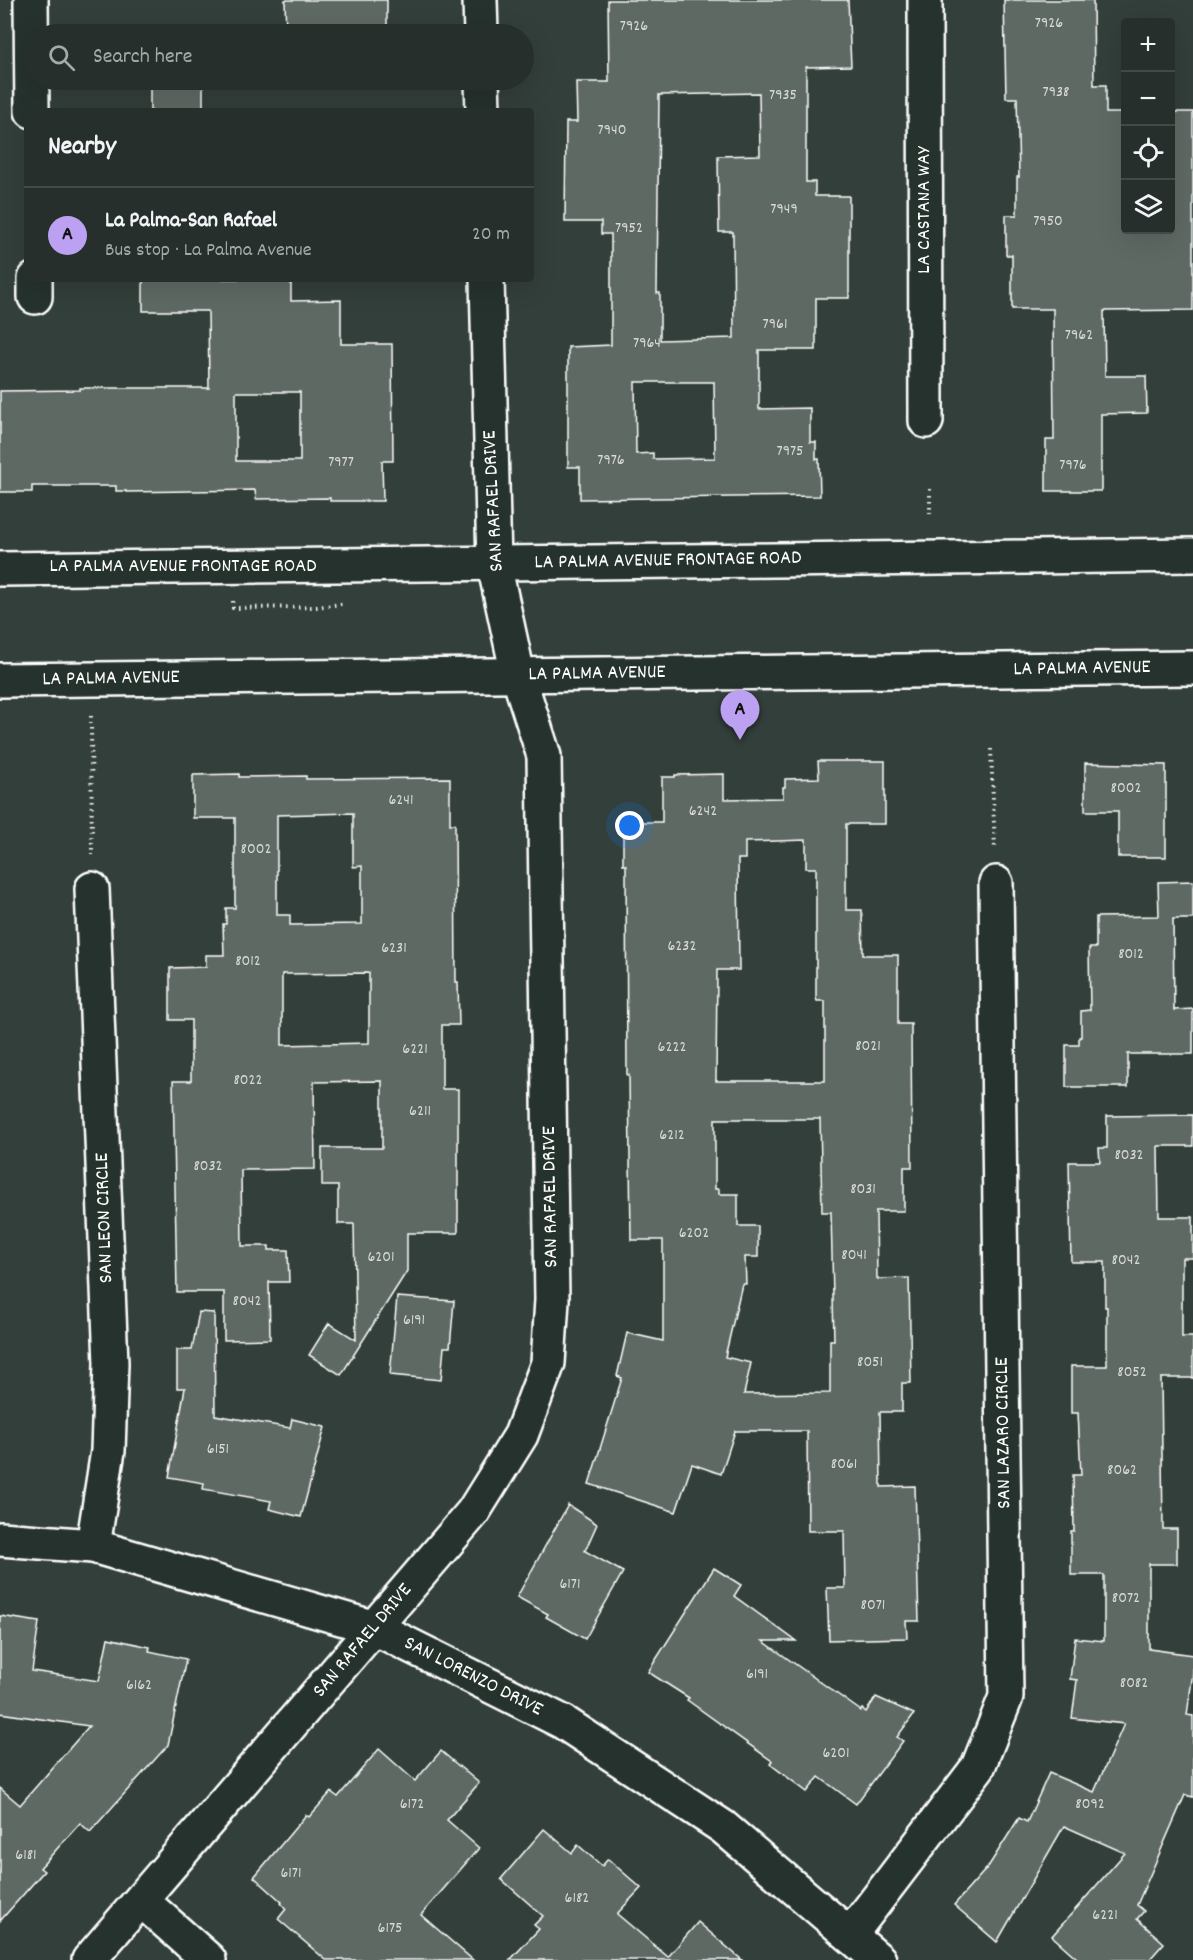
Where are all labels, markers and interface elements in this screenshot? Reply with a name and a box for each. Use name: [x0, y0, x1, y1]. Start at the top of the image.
house number: 7926: [1035, 12, 1063, 35]
house number: 7926: [620, 15, 648, 38]
map controls: [1121, 18, 1175, 234]
button: +: [1121, 18, 1175, 72]
search box: [24, 24, 534, 90]
icon: search: [45, 41, 78, 74]
text: Search here: [93, 42, 192, 73]
button: −: [1121, 72, 1175, 126]
house number: 7938: [1043, 81, 1069, 104]
house number: 7935: [769, 84, 797, 107]
house number: 7940: [598, 119, 626, 142]
button: locate: [1121, 126, 1175, 180]
text: Nearby: [48, 129, 116, 166]
street label: LA CASTANA WAY: [911, 146, 939, 274]
button: layers: [1121, 180, 1175, 234]
house number: 7949: [770, 198, 798, 221]
text: La Palma-San Rafael: [105, 206, 277, 237]
house number: 7950: [1033, 210, 1063, 233]
house number: 7952: [615, 217, 643, 240]
text: A: [62, 221, 73, 249]
text: 20 m: [472, 221, 510, 249]
text: Bus stop · La Palma Avenue: [105, 237, 312, 265]
house number: 7961: [763, 313, 787, 336]
house number: 7962: [1065, 324, 1093, 347]
house number: 7964: [633, 332, 661, 355]
street label: SAN RAFAEL DRIVE: [476, 430, 512, 572]
house number: 7975: [777, 440, 804, 463]
house number: 7976: [597, 449, 625, 472]
house number: 7977: [328, 451, 354, 474]
house number: 7976: [1059, 454, 1087, 477]
street label: LA PALMA AVENUE FRONTAGE ROAD: [534, 545, 802, 577]
street label: LA PALMA AVENUE FRONTAGE ROAD: [49, 553, 317, 581]
street label: LA PALMA AVENUE: [1013, 654, 1151, 684]
street label: LA PALMA AVENUE: [528, 659, 666, 689]
street label: LA PALMA AVENUE: [42, 664, 180, 694]
pin: A: [720, 690, 760, 740]
house number: 8002: [1111, 777, 1141, 800]
house number: 6241: [389, 789, 413, 812]
house number: 6242: [689, 800, 717, 823]
your location: [615, 811, 644, 840]
house number: 8002: [241, 838, 271, 861]
house number: 6232: [668, 935, 696, 958]
house number: 6231: [381, 937, 407, 960]
house number: 8012: [1118, 943, 1144, 966]
house number: 8012: [235, 950, 261, 973]
house number: 8021: [855, 1035, 881, 1058]
house number: 6222: [658, 1036, 686, 1059]
house number: 6221: [402, 1038, 428, 1061]
house number: 8022: [233, 1069, 263, 1092]
house number: 6211: [409, 1100, 431, 1123]
house number: 6212: [659, 1124, 685, 1147]
street label: SAN RAFAEL DRIVE: [536, 1126, 566, 1268]
house number: 8032: [1114, 1144, 1144, 1167]
street label: SAN LEON CIRCLE: [89, 1152, 121, 1284]
house number: 8032: [193, 1155, 223, 1178]
house number: 8031: [850, 1178, 876, 1201]
house number: 6202: [679, 1222, 709, 1245]
house number: 8041: [841, 1244, 867, 1267]
house number: 6201: [367, 1246, 395, 1269]
house number: 8042: [1112, 1249, 1140, 1272]
house number: 8042: [233, 1290, 261, 1313]
house number: 6191: [403, 1309, 425, 1332]
house number: 8051: [857, 1351, 883, 1374]
street label: SAN LAZARO CIRCLE: [989, 1357, 1019, 1509]
house number: 8052: [1117, 1361, 1147, 1384]
house number: 6151: [207, 1438, 229, 1461]
house number: 8061: [831, 1453, 857, 1476]
house number: 8062: [1107, 1459, 1137, 1482]
house number: 6171: [560, 1573, 580, 1596]
street label: SAN RAFAEL DRIVE: [307, 1578, 419, 1704]
house number: 8072: [1112, 1587, 1140, 1610]
house number: 8071: [861, 1594, 885, 1617]
street label: SAN LORENZO DRIVE: [399, 1630, 547, 1724]
house number: 6191: [746, 1663, 768, 1686]
house number: 8082: [1120, 1672, 1148, 1695]
house number: 6162: [126, 1674, 152, 1697]
house number: 6201: [822, 1742, 850, 1765]
house number: 6172: [400, 1793, 424, 1816]
house number: 8092: [1075, 1793, 1105, 1816]
house number: 6181: [15, 1844, 37, 1867]
house number: 6171: [281, 1862, 301, 1885]
house number: 6182: [565, 1887, 589, 1910]
house number: 6221: [1092, 1904, 1118, 1927]
house number: 6175: [378, 1917, 402, 1940]

